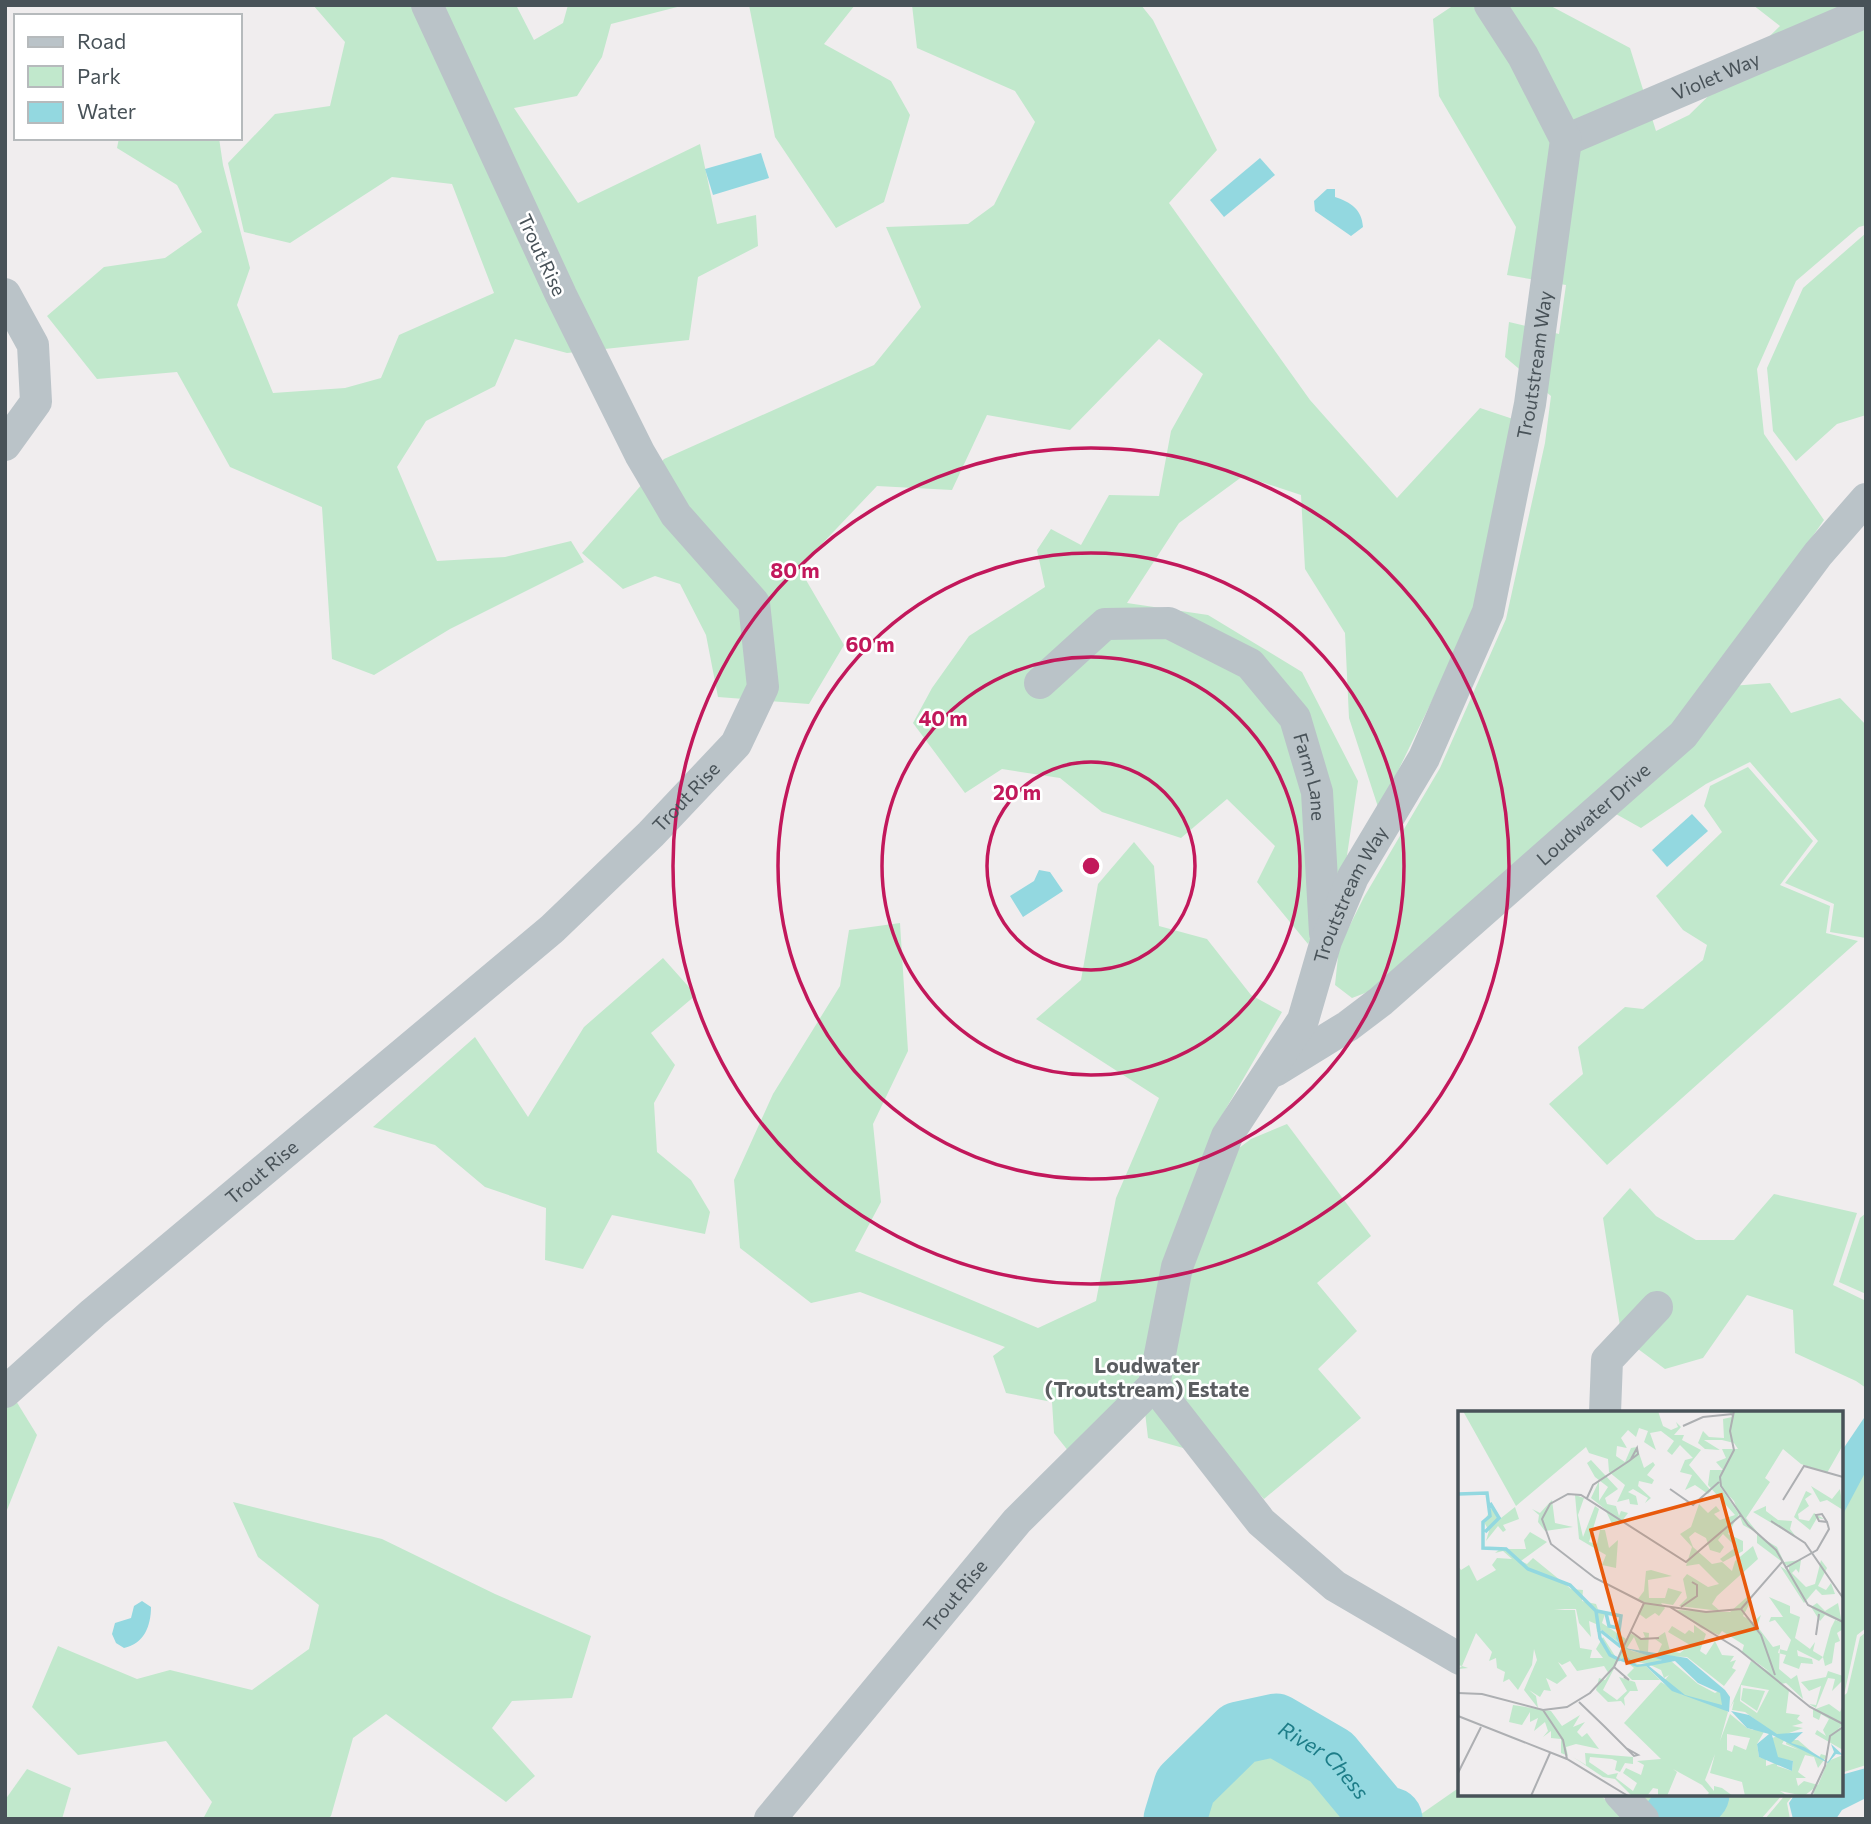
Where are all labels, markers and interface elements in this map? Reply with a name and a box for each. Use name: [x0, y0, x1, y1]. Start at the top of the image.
legend: [14, 14, 242, 140]
text: Road: [77, 28, 126, 53]
street label: Violet Way: [1668, 47, 1763, 104]
text: Park: [77, 63, 121, 88]
text: Water: [77, 98, 136, 123]
street label: Trout Rise: [514, 210, 571, 299]
street label: Troutstream Way: [1511, 289, 1556, 441]
text: 80 m: [770, 557, 820, 582]
text: 60 m: [845, 631, 895, 656]
text: 40 m: [918, 705, 968, 730]
street label: Farm Lane: [1289, 730, 1331, 822]
street label: Trout Rise: [647, 757, 724, 836]
street label: Loudwater Drive: [1531, 758, 1654, 870]
text: 20 m: [993, 779, 1041, 804]
street label: Troutstream Way: [1308, 821, 1392, 966]
centre of rings: [1079, 854, 1103, 878]
street label: Trout Rise: [220, 1135, 302, 1209]
district label: Loudwater (Troutstream) Estate: [1045, 1352, 1249, 1401]
inset map: [1458, 1411, 1843, 1796]
street label: Trout Rise: [918, 1554, 991, 1636]
water label: River Chess: [1275, 1715, 1375, 1804]

